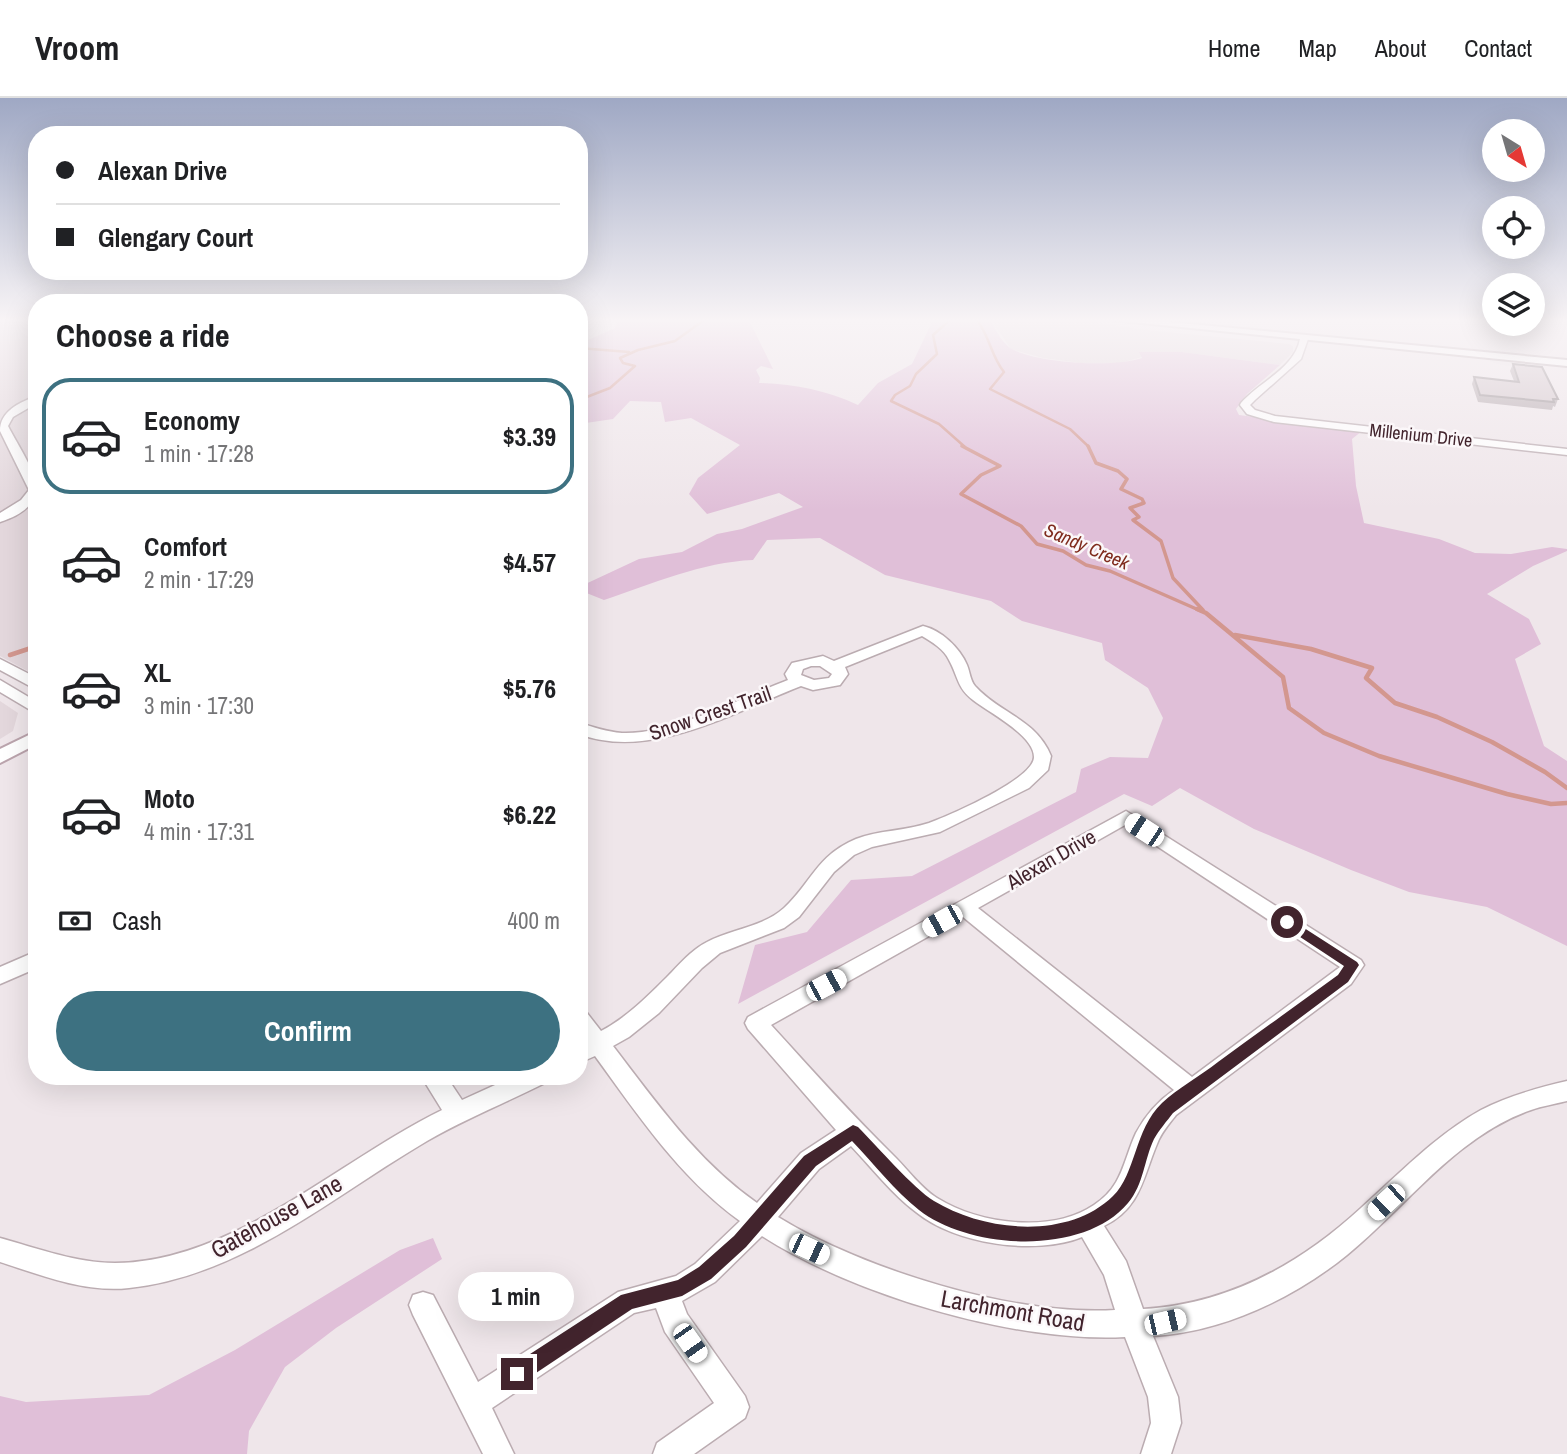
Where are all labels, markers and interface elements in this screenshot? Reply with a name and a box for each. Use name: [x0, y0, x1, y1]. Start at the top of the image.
text: Vroom: [35, 26, 119, 70]
text: Home: [1208, 32, 1260, 64]
text: Map: [1298, 32, 1337, 64]
text: About: [1375, 32, 1426, 64]
text: Contact: [1464, 32, 1532, 64]
north arrow: [1482, 119, 1545, 182]
map controls: [1482, 119, 1545, 336]
text: Alexan Drive: [98, 153, 227, 188]
button: locate: [1482, 196, 1545, 259]
text: Glengary Court: [98, 220, 253, 255]
button: layers: [1482, 273, 1545, 336]
text: Choose a ride: [56, 314, 230, 357]
text: Economy: [144, 403, 240, 438]
icon: car: [60, 405, 123, 468]
street label: Millenium Drive: [1368, 417, 1474, 453]
text: $3.39: [503, 419, 556, 454]
text: 1 min · 17:28: [144, 438, 254, 469]
water label: Sandy Creek: [1040, 516, 1135, 576]
text: Comfort: [144, 529, 227, 564]
icon: car: [60, 531, 123, 594]
text: $4.57: [503, 545, 556, 580]
text: 2 min · 17:29: [144, 564, 254, 595]
text: XL: [144, 655, 171, 690]
icon: car: [60, 657, 123, 720]
text: $5.76: [503, 671, 556, 706]
street label: Snow Crest Trail: [645, 679, 775, 747]
text: 3 min · 17:30: [144, 690, 254, 721]
text: Moto: [144, 781, 195, 816]
icon: car: [60, 783, 123, 846]
text: $6.22: [503, 797, 556, 832]
car: [1121, 810, 1168, 850]
text: 4 min · 17:31: [144, 816, 254, 847]
street label: Alexan Drive: [1000, 822, 1101, 897]
icon: cash: [56, 902, 94, 940]
car: [919, 902, 966, 940]
text: Cash: [112, 903, 162, 938]
text: 400 m: [508, 905, 560, 936]
route start: [1271, 906, 1303, 938]
car: [803, 966, 850, 1004]
button: Confirm: [56, 991, 560, 1071]
street label: Gatehouse Lane: [205, 1167, 347, 1265]
car: [1364, 1180, 1409, 1224]
car: [786, 1231, 833, 1267]
callout: 1 min: [459, 1272, 575, 1322]
text: 1 min: [491, 1281, 541, 1312]
street label: Larchmont Road: [939, 1282, 1087, 1338]
car: [1143, 1307, 1188, 1337]
car: [670, 1320, 711, 1366]
route end: [501, 1358, 533, 1390]

